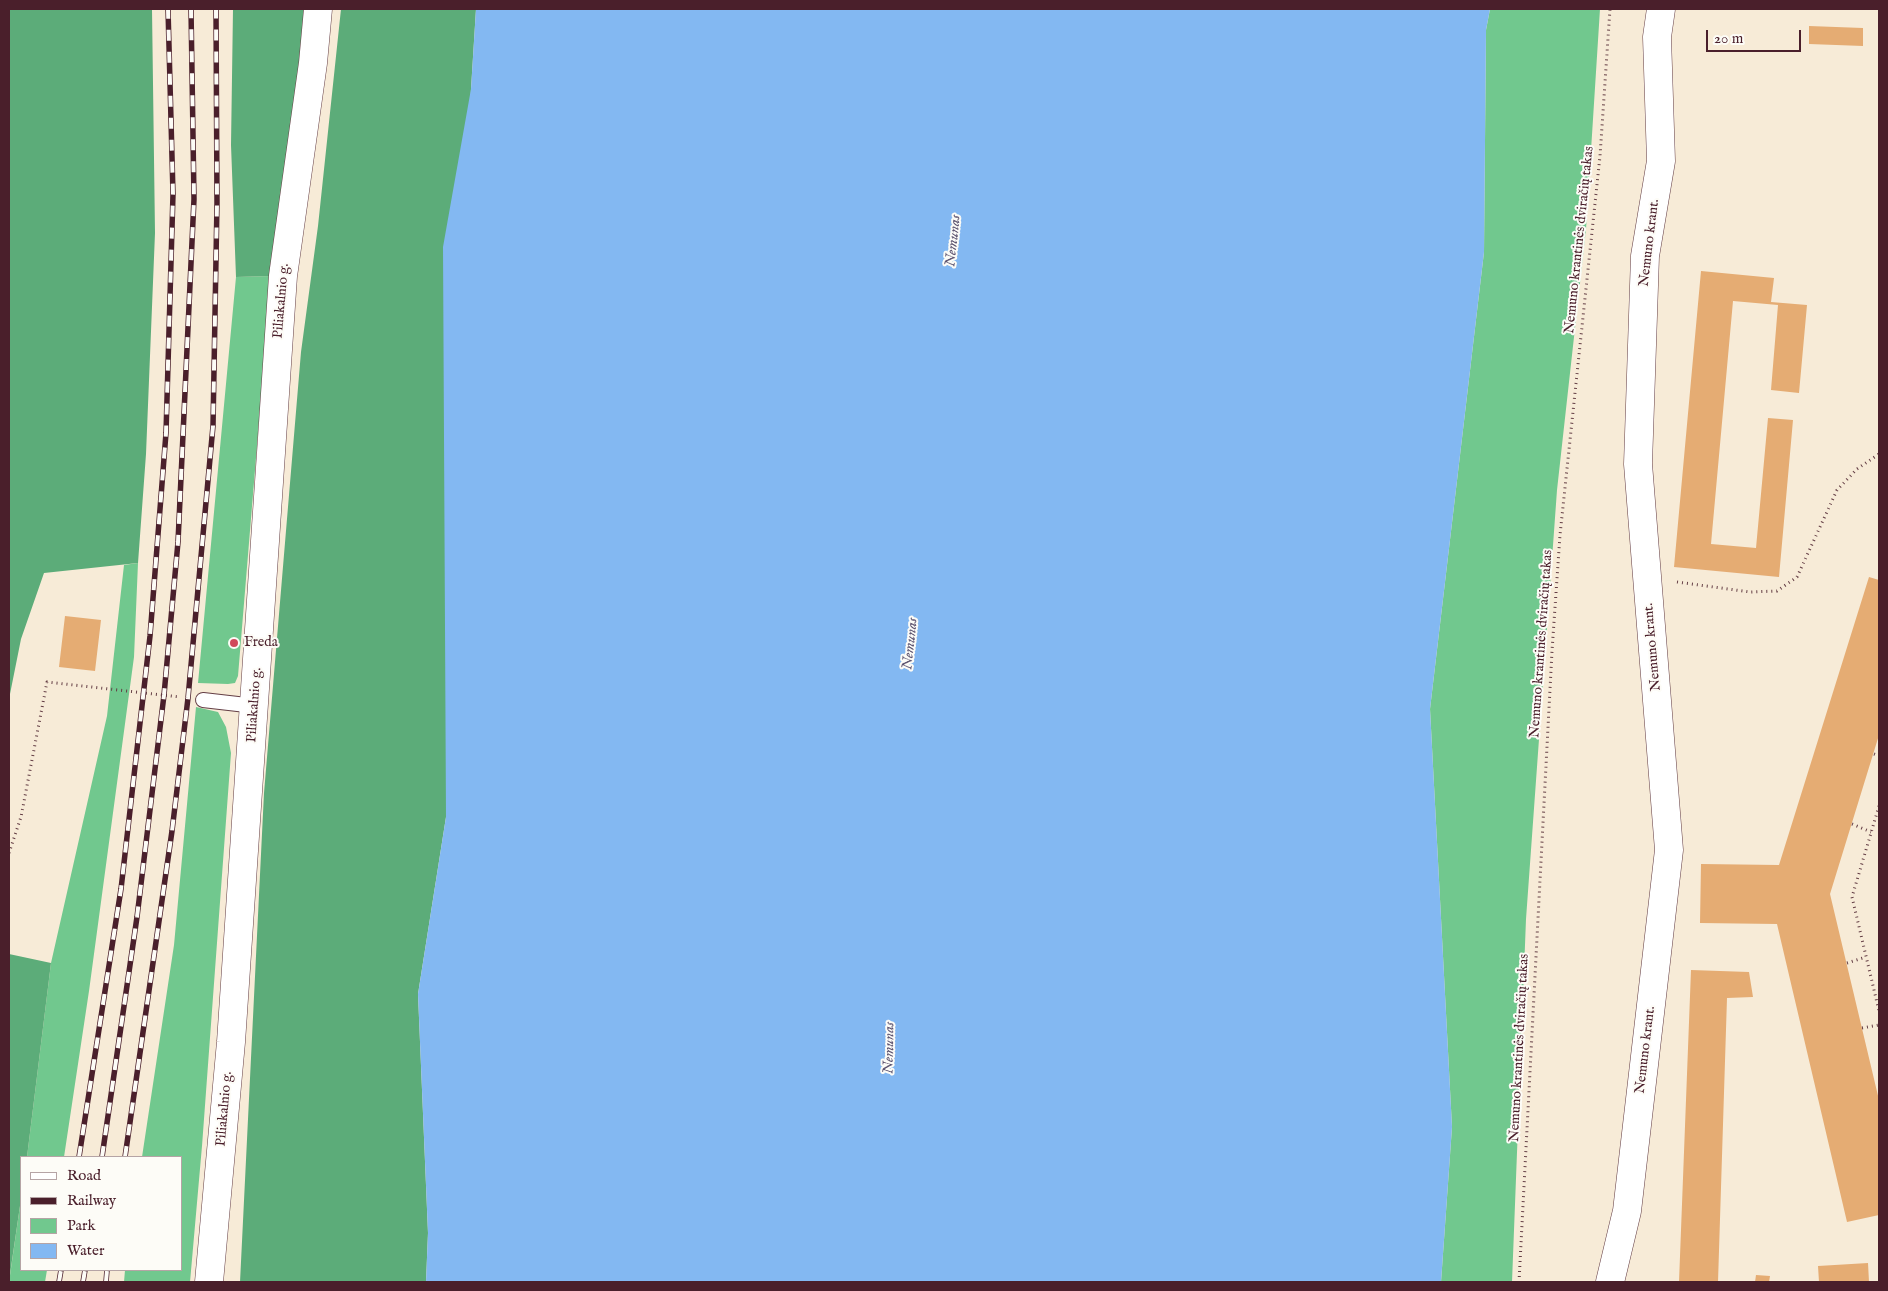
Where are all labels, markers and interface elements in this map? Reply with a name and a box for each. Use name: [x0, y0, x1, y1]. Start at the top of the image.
scale bar: [1708, 20, 1803, 52]
text: 20 m: [1714, 29, 1743, 48]
street label: Nemuno krantinės dviračių takas: [1562, 145, 1598, 335]
street label: Nemuno krant.: [1636, 198, 1664, 288]
water label: Nemunas: [942, 214, 966, 268]
street label: Piliakalnio g.: [270, 263, 294, 339]
street label: Nemuno krantinės dviračių takas: [1527, 549, 1557, 739]
street label: Nemuno krant.: [1641, 602, 1665, 692]
water label: Nemunas: [899, 617, 923, 671]
place label: Freda: [244, 635, 278, 651]
marker: Freda: [228, 637, 240, 649]
street label: Piliakalnio g.: [244, 667, 266, 743]
street label: Nemuno krantinės dviračių takas: [1507, 953, 1533, 1143]
street label: Nemuno krant.: [1632, 1005, 1660, 1095]
water label: Nemunas: [881, 1022, 899, 1074]
street label: Piliakalnio g.: [213, 1071, 237, 1147]
legend: [20, 1156, 182, 1271]
text: Road: [67, 1166, 101, 1185]
text: Railway: [67, 1191, 116, 1210]
text: Park: [67, 1216, 96, 1235]
text: Water: [67, 1241, 104, 1260]

